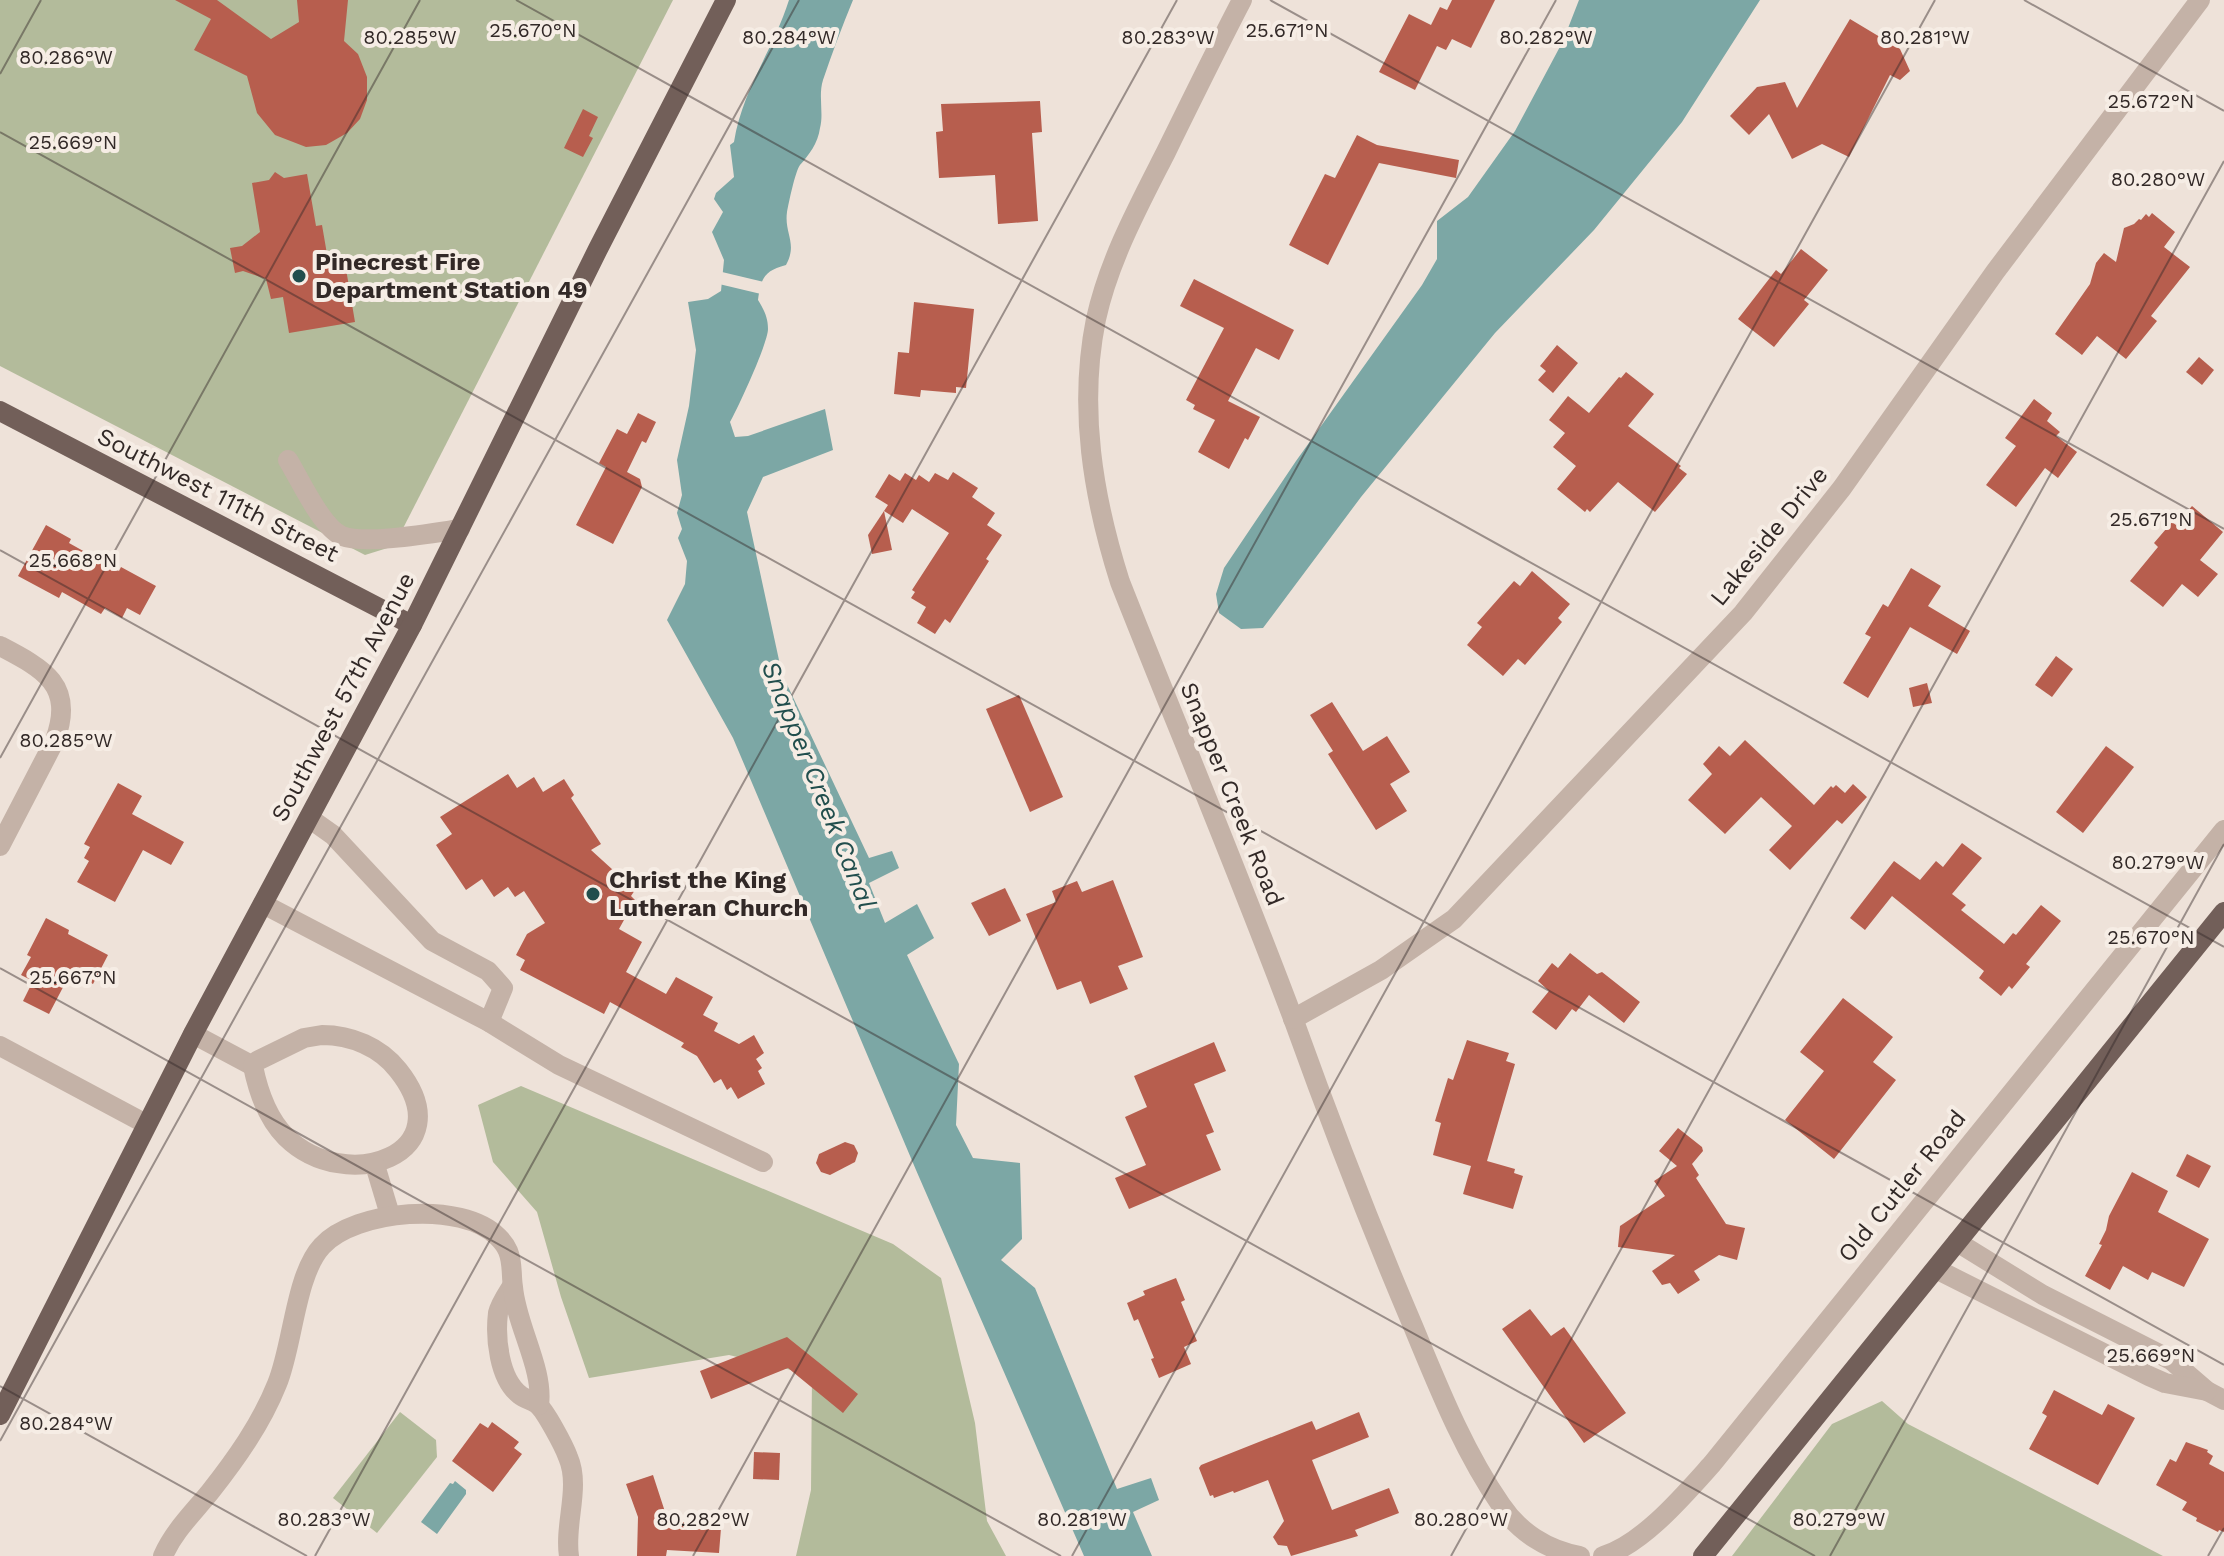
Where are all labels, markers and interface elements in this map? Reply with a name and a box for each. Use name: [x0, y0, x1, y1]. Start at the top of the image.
text: 25.670°N: [489, 18, 577, 42]
text: 25.671°N: [1245, 18, 1329, 42]
text: 80.285°W: [363, 25, 457, 49]
text: 80.284°W: [742, 25, 836, 49]
text: 80.283°W: [1121, 25, 1215, 49]
text: 80.282°W: [1499, 25, 1593, 49]
text: 80.281°W: [1880, 25, 1970, 49]
text: 80.286°W: [19, 45, 113, 69]
text: 25.672°N: [2107, 89, 2195, 113]
text: 25.669°N: [29, 130, 117, 154]
text: 80.280°W: [2111, 167, 2205, 191]
place label: Pinecrest Fire Department Station 49: [315, 248, 588, 304]
marker: Pinecrest Fire Department Station 49: [290, 267, 308, 285]
street label: Southwest 111th Street: [93, 422, 343, 568]
street label: Lakeside Drive: [1704, 461, 1834, 611]
text: 25.671°N: [2109, 507, 2193, 531]
text: 25.668°N: [29, 548, 117, 572]
street label: Southwest 57th Avenue: [265, 568, 421, 826]
water label: Snapper Creek Canal: [755, 657, 883, 914]
street label: Snapper Creek Road: [1174, 678, 1290, 910]
text: 80.285°W: [19, 728, 113, 752]
text: 80.279°W: [2112, 850, 2204, 874]
place label: Christ the King Lutheran Church: [609, 866, 808, 922]
marker: Christ the King Lutheran Church: [584, 885, 602, 903]
text: 25.670°N: [2107, 925, 2195, 949]
text: 25.667°N: [29, 965, 117, 989]
street label: Old Cutler Road: [1832, 1105, 1972, 1267]
text: 25.669°N: [2107, 1343, 2195, 1367]
text: 80.284°W: [19, 1411, 113, 1435]
text: 80.283°W: [277, 1507, 371, 1531]
text: 80.282°W: [656, 1507, 750, 1531]
text: 80.281°W: [1037, 1507, 1127, 1531]
text: 80.280°W: [1414, 1507, 1508, 1531]
text: 80.279°W: [1793, 1507, 1885, 1531]

